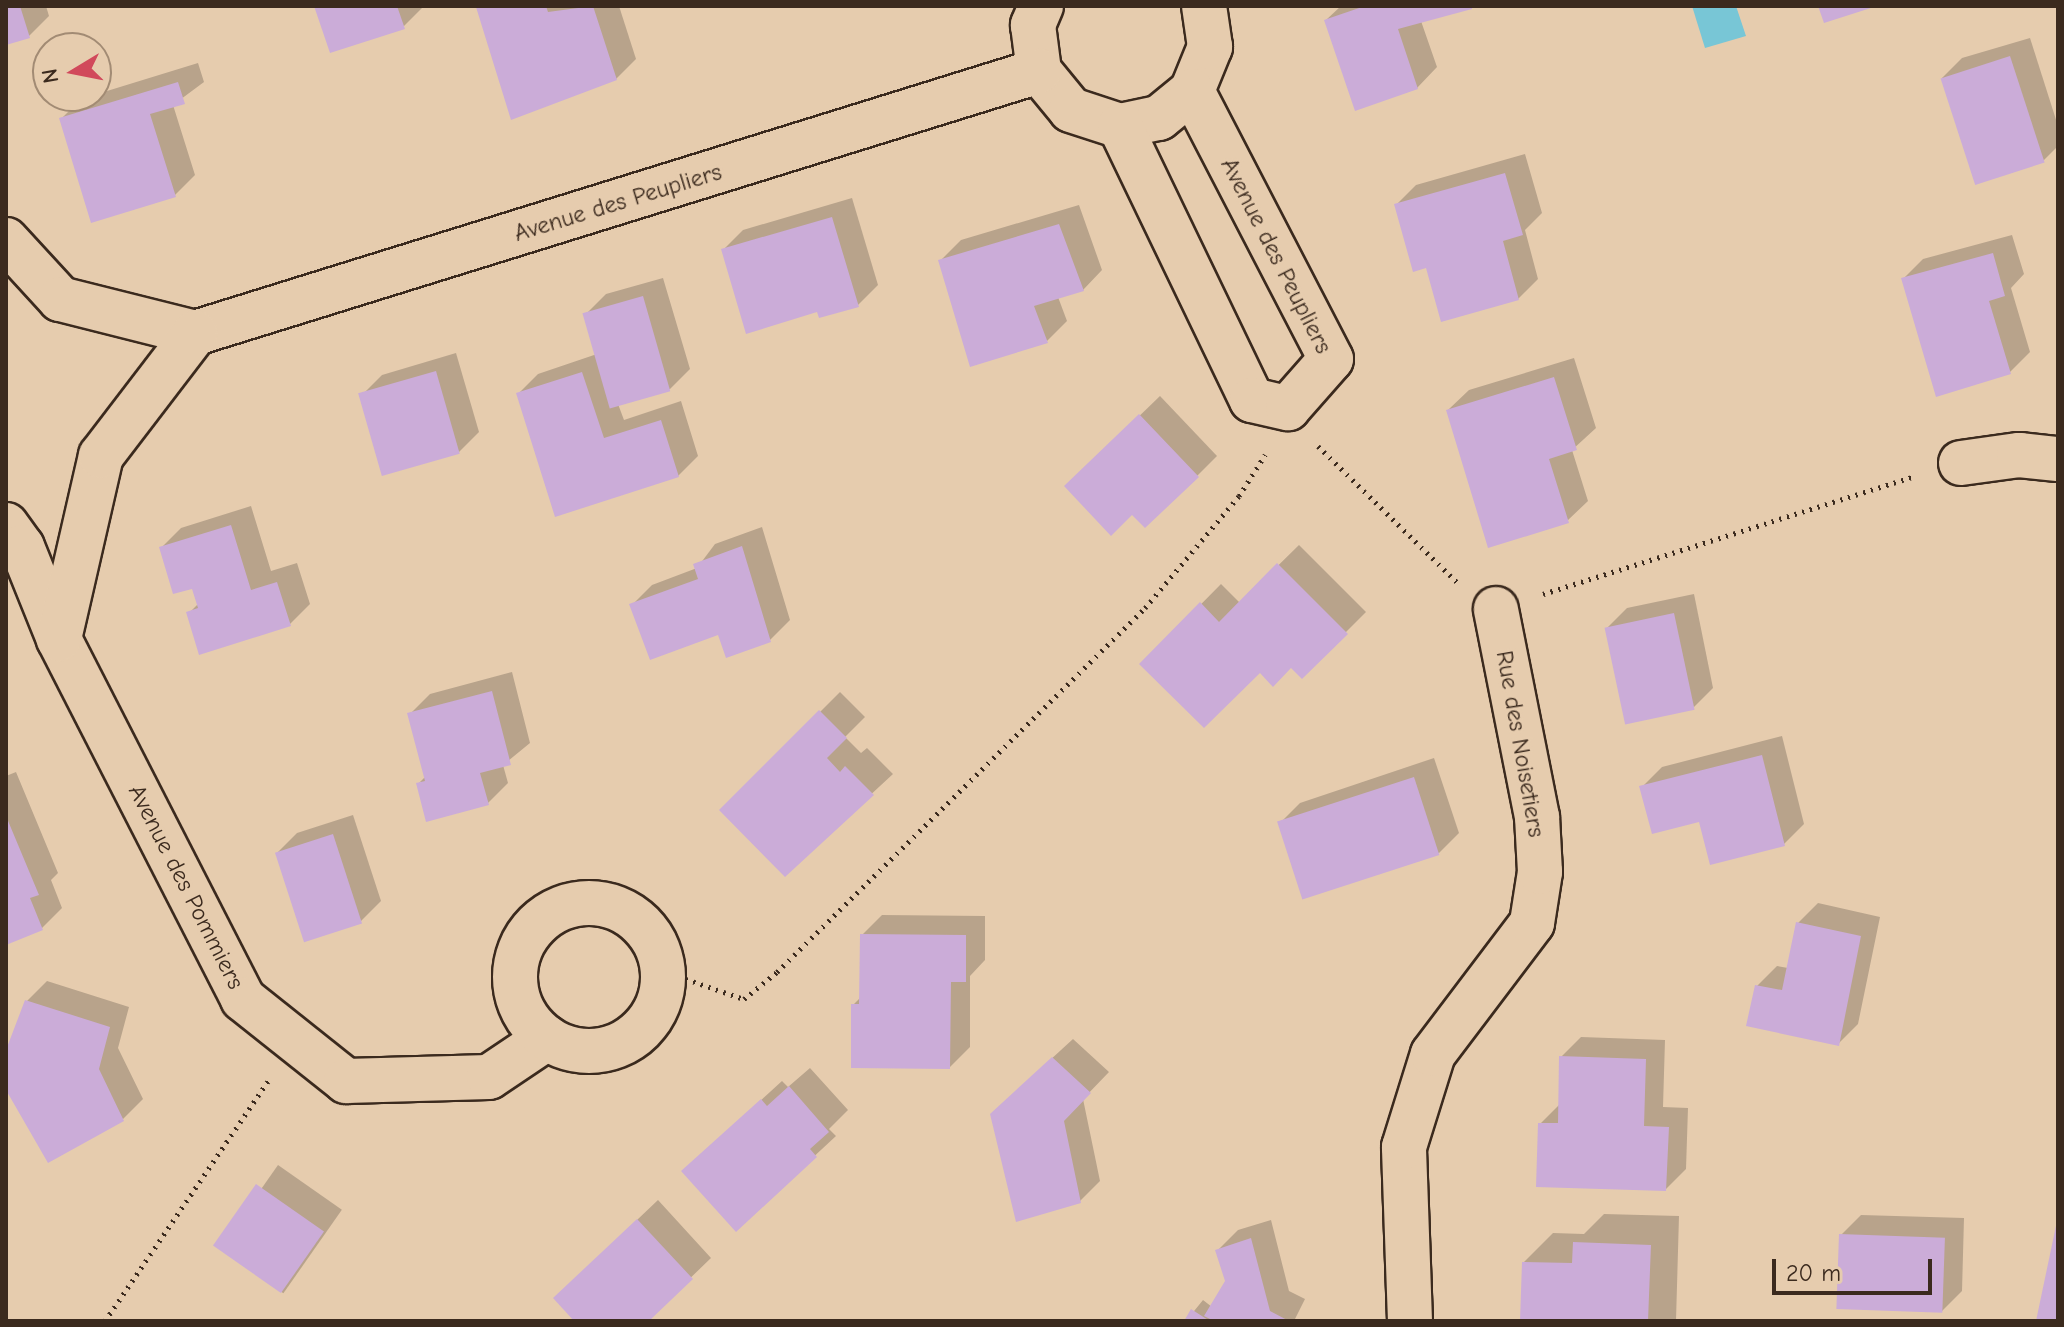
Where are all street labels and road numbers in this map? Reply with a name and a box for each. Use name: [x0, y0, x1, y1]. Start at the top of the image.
street label: Avenue des Peupliers: [1214, 153, 1338, 359]
street label: Avenue des Peupliers: [511, 158, 725, 248]
street label: Rue des Noisetiers: [1489, 648, 1551, 840]
street label: Avenue des Pommiers: [122, 780, 250, 994]

